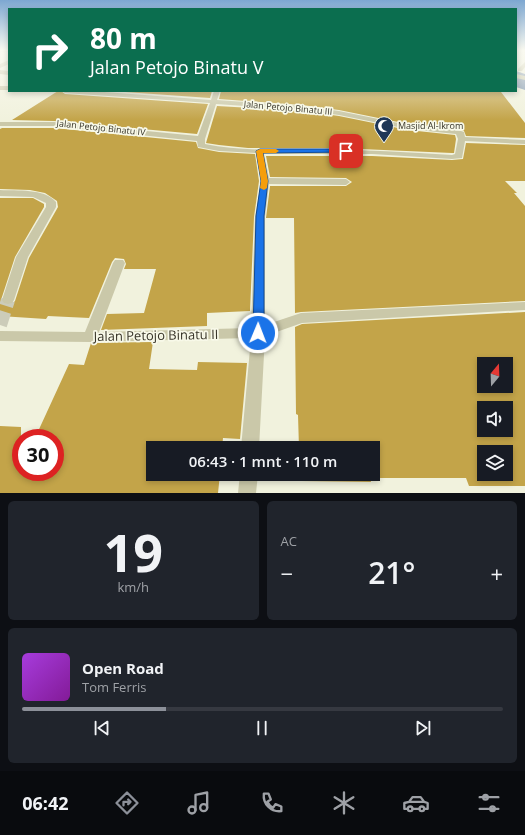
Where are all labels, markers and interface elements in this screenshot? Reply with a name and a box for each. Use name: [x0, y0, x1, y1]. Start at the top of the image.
text: 80 m: [90, 19, 157, 57]
icon: right: [24, 24, 76, 76]
text: Jalan Petojo Binatu V: [90, 55, 263, 79]
street label: Jalan Petojo Binatu III: [242, 97, 333, 118]
mosque icon: Masjid Al-Ikrom: [373, 115, 395, 143]
street label: Jalan Petojo Binatu IV: [55, 116, 147, 139]
place label: Masjid Al-Ikrom: [398, 119, 463, 132]
pin: [329, 134, 363, 168]
icon: arrive: [335, 140, 357, 162]
position arrow: [237, 312, 279, 354]
street label: Jalan Petojo Binatu II: [91, 325, 219, 345]
north arrow: [477, 357, 513, 393]
map controls: [477, 357, 513, 481]
button: sound: [477, 401, 513, 437]
speed limit sign: 30: [12, 429, 64, 481]
button: layers: [477, 445, 513, 481]
text: 06:43 · 1 mnt · 110 m: [189, 451, 337, 471]
text: 19: [104, 516, 163, 587]
text: AC: [281, 532, 297, 550]
text: 21°: [368, 552, 415, 593]
text: −: [281, 558, 293, 588]
text: +: [490, 558, 503, 588]
text: km/h: [117, 578, 149, 596]
text: Open Road: [82, 658, 164, 678]
text: Tom Ferris: [82, 678, 147, 696]
icon: previous: [91, 717, 113, 739]
icon: pause: [251, 717, 273, 739]
icon: next: [412, 717, 434, 739]
icon: directions: [113, 789, 141, 817]
icon: music: [185, 789, 213, 817]
icon: phone: [258, 789, 286, 817]
icon: climate: [330, 789, 358, 817]
icon: car: [402, 789, 430, 817]
icon: filters: [475, 789, 503, 817]
text: 06:42: [22, 791, 69, 815]

